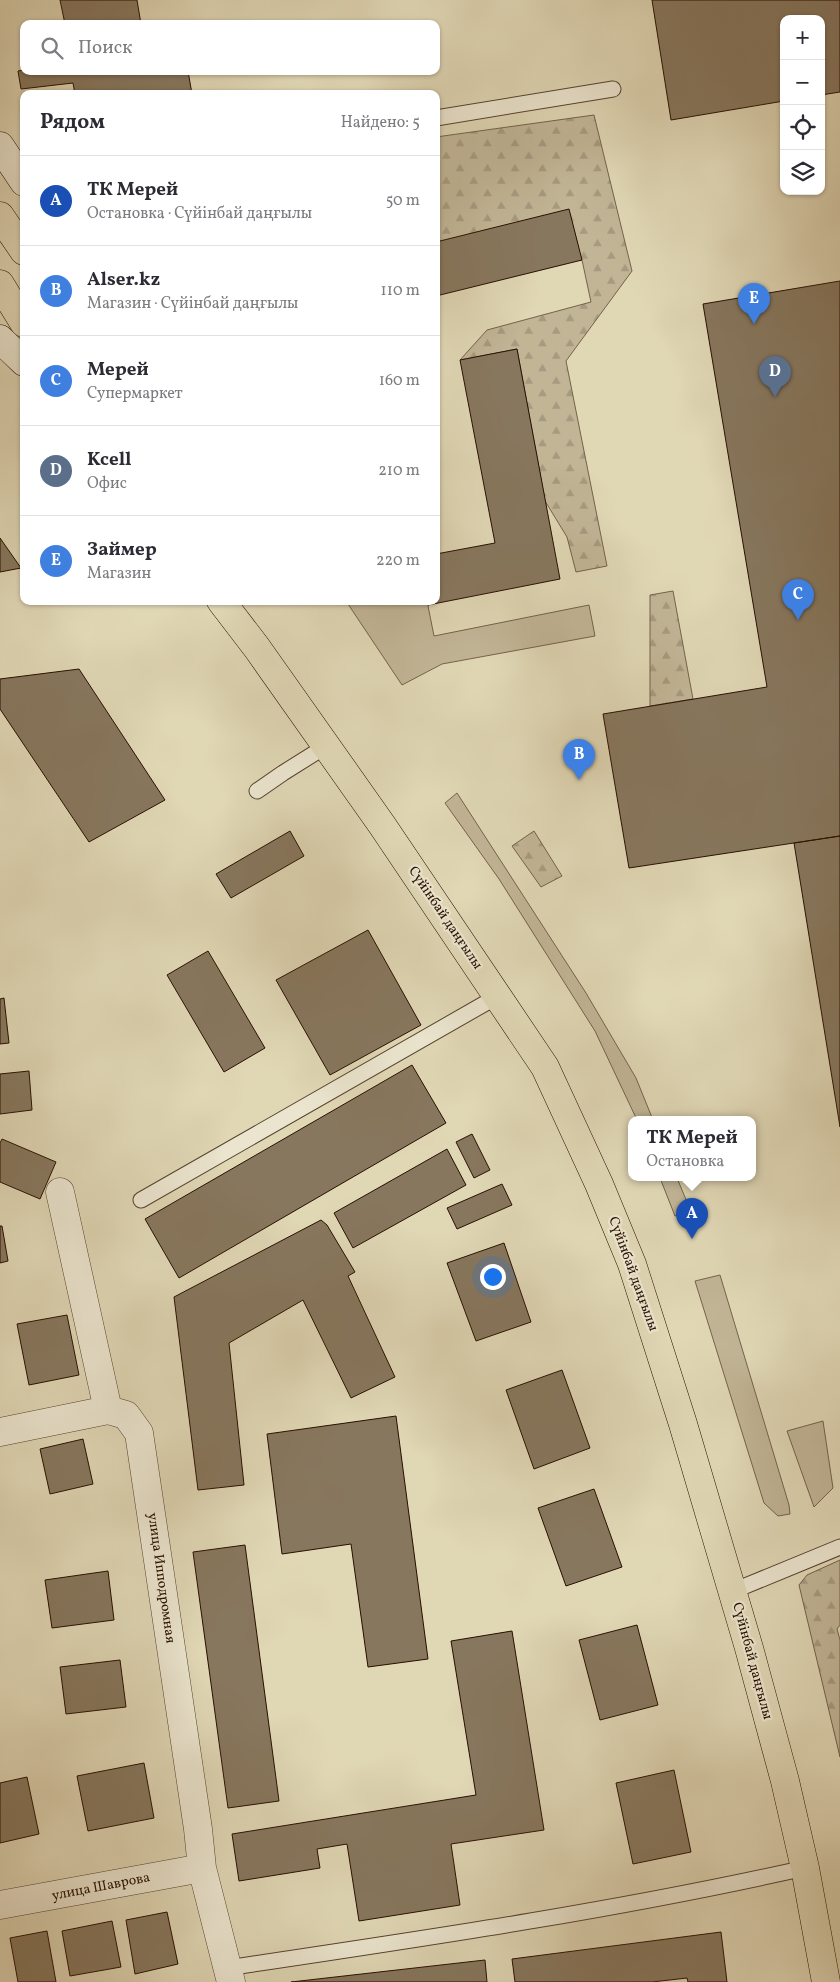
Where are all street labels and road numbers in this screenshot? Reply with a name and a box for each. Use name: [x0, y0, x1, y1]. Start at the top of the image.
street label: Сүйінбай даңғылы: [403, 863, 487, 973]
street label: Сүйінбай даңғылы: [603, 1214, 663, 1334]
street label: улица Ипподромная: [142, 1511, 180, 1645]
street label: Сүйінбай даңғылы: [727, 1600, 777, 1722]
street label: улица Шаврова: [50, 1868, 152, 1906]

